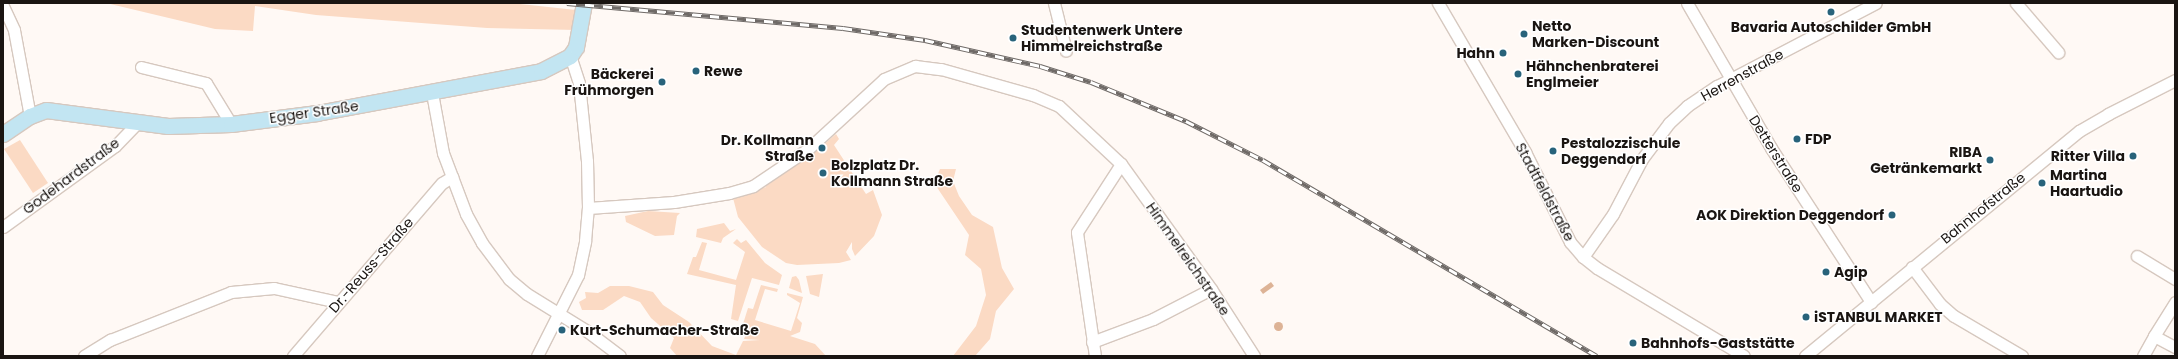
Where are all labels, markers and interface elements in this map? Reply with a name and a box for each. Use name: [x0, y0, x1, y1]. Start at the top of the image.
marker: Bavaria Autoschilder GmbH: [1826, 7, 1836, 17]
place label: Netto Marken-Discount: [1532, 18, 1659, 50]
place label: Bavaria Autoschilder GmbH: [1731, 19, 1931, 35]
place label: Studentenwerk Untere Himmelreichstraße: [1021, 22, 1183, 54]
marker: Netto Marken-Discount: [1519, 29, 1529, 39]
marker: Studentenwerk Untere Himmelreichstraße: [1008, 33, 1018, 43]
place label: Hahn: [1456, 45, 1495, 61]
street label: Herrenstraße: [1698, 45, 1786, 105]
marker: Hahn: [1498, 48, 1508, 58]
place label: Hähnchenbraterei Englmeier: [1526, 58, 1659, 90]
place label: Rewe: [704, 63, 742, 79]
place label: Bäckerei Frühmorgen: [564, 66, 654, 98]
marker: Rewe: [691, 66, 701, 76]
marker: Hähnchenbraterei Englmeier: [1513, 69, 1523, 79]
marker: Bäckerei Frühmorgen: [657, 77, 667, 87]
street label: Egger Straße: [268, 97, 360, 127]
street label: Detterstraße: [1746, 112, 1806, 196]
place label: FDP: [1805, 131, 1832, 147]
place label: Dr. Kollmann Straße: [721, 132, 814, 164]
street label: Godehardstraße: [19, 134, 123, 218]
marker: FDP: [1792, 134, 1802, 144]
place label: Pestalozzischule Deggendorf: [1561, 135, 1680, 168]
street label: Stadtfeldstraße: [1512, 140, 1578, 244]
marker: Dr. Kollmann Straße: [817, 143, 827, 153]
place label: RIBA Getränkemarkt: [1870, 144, 1982, 176]
marker: Pestalozzischule Deggendorf: [1548, 146, 1558, 156]
place label: Ritter Villa: [2051, 148, 2125, 164]
marker: Ritter Villa: [2128, 151, 2138, 161]
marker: RIBA Getränkemarkt: [1985, 155, 1995, 165]
place label: Bolzplatz Dr. Kollmann Straße: [831, 157, 953, 190]
place label: Martina Haartudio: [2050, 167, 2123, 200]
marker: Bolzplatz Dr. Kollmann Straße: [818, 168, 828, 178]
street label: Bahnhofstraße: [1937, 169, 2029, 247]
marker: Martina Haartudio: [2037, 178, 2047, 188]
street label: Himmelreichstraße: [1143, 199, 1233, 319]
place label: AOK Direktion Deggendorf: [1696, 207, 1884, 223]
marker: AOK Direktion Deggendorf: [1887, 210, 1897, 220]
street label: Dr.-Reuss-Straße: [325, 214, 417, 316]
place label: Agip: [1834, 264, 1867, 280]
marker: Agip: [1821, 267, 1831, 277]
place label: iSTANBUL MARKET: [1814, 309, 1943, 325]
marker: iSTANBUL MARKET: [1801, 312, 1811, 322]
place label: Kurt-Schumacher-Straße: [570, 322, 759, 338]
marker: Kurt-Schumacher-Straße: [557, 325, 567, 335]
place label: Bahnhofs-Gaststätte: [1641, 335, 1795, 351]
marker: Bahnhofs-Gaststätte: [1628, 338, 1638, 348]

